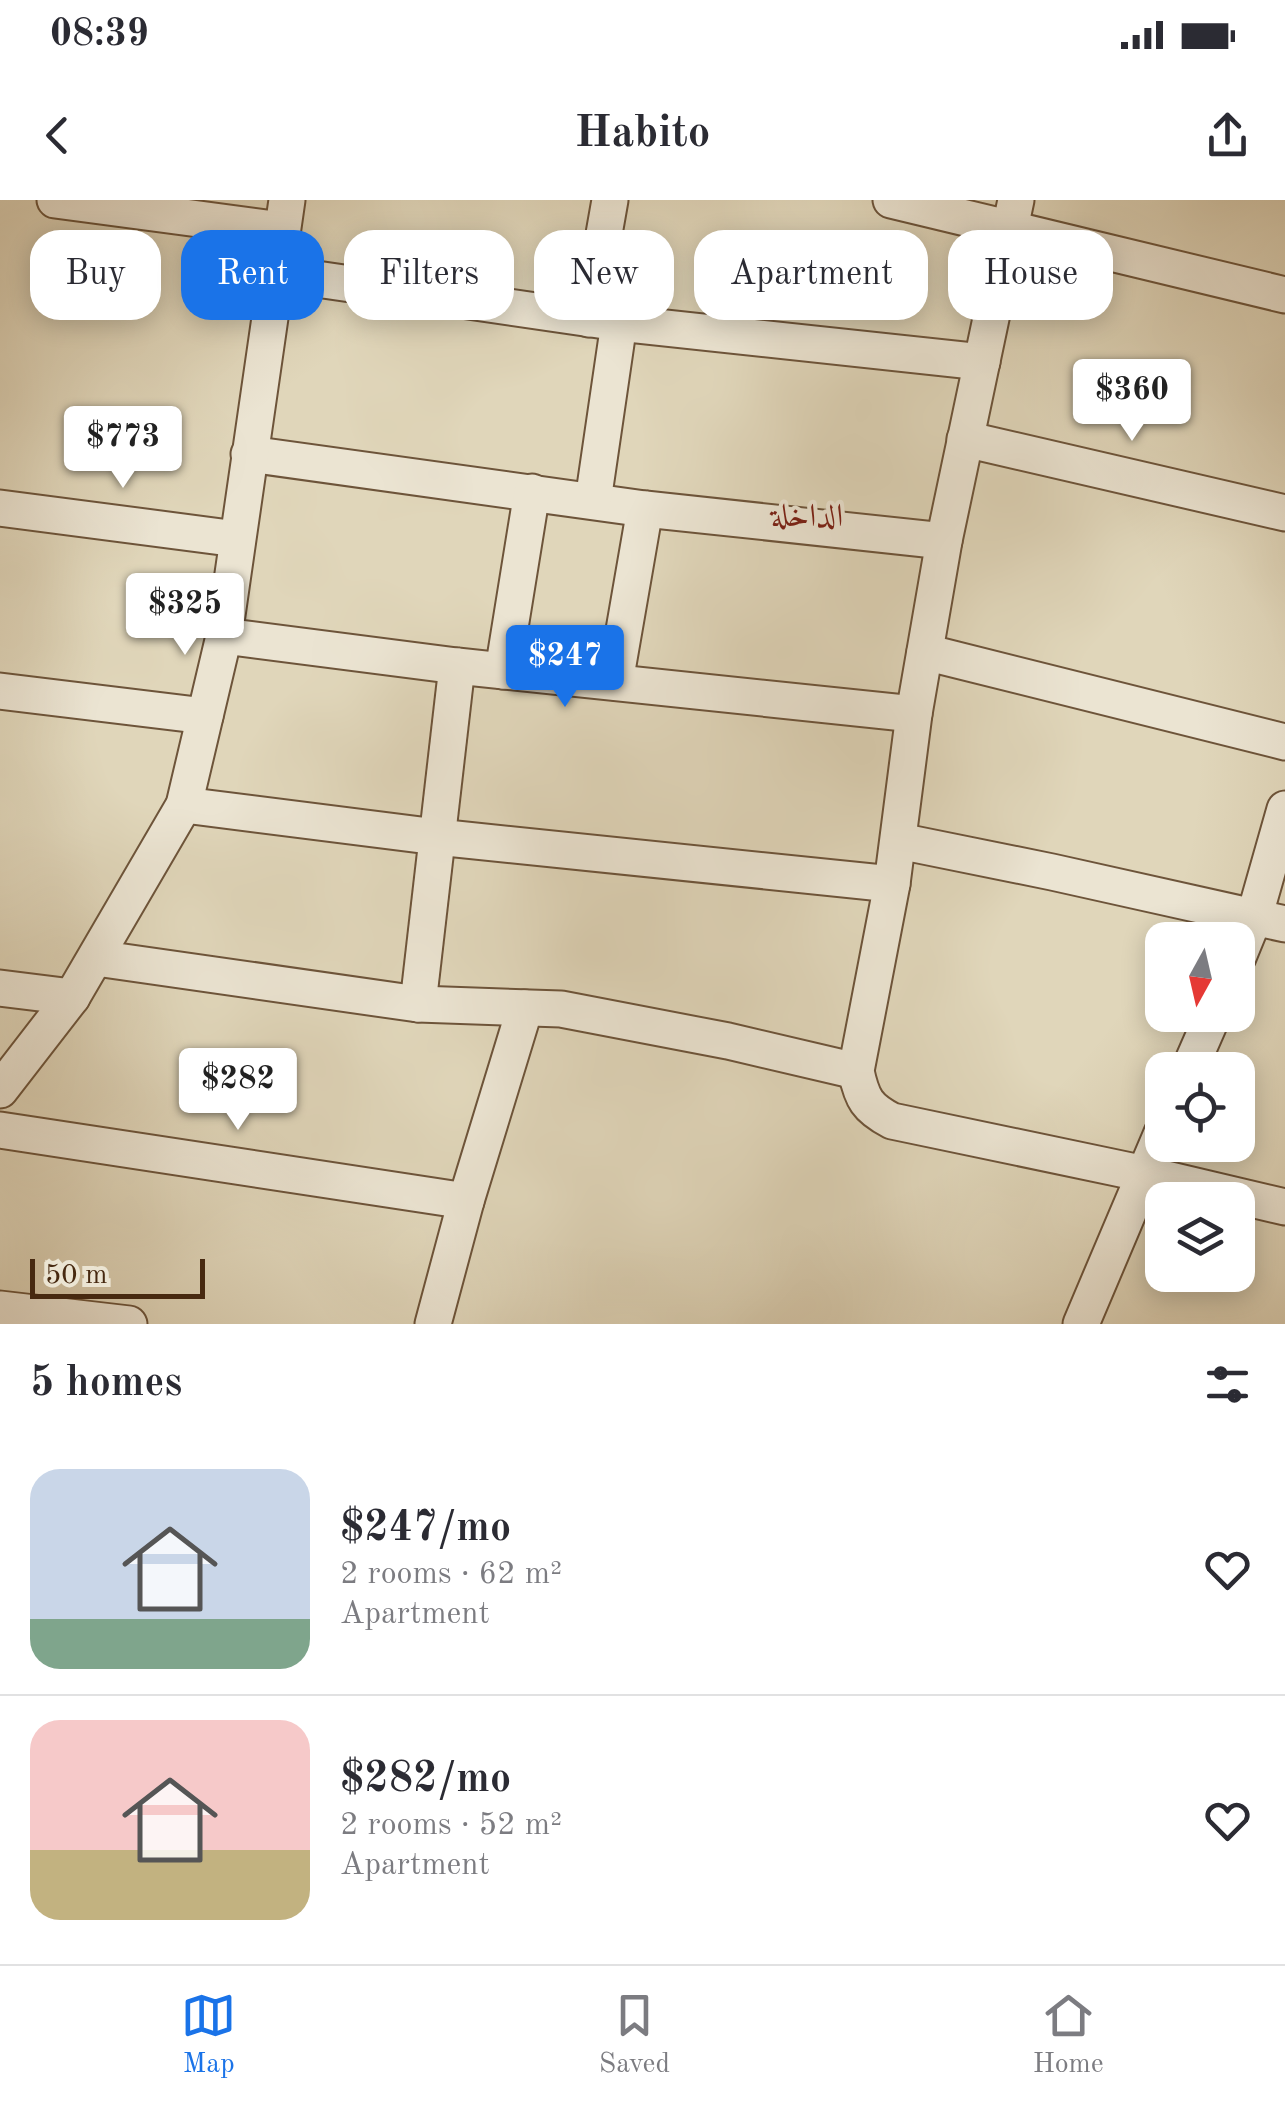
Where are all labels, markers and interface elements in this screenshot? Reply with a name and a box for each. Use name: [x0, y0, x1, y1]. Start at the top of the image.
text: 08:39: [50, 16, 149, 54]
icon: back: [30, 108, 85, 163]
icon: share: [1200, 108, 1255, 163]
text: Habito: [574, 112, 711, 157]
chip: Buy: [30, 230, 161, 320]
chip: Rent: [181, 230, 324, 320]
chip: Filters: [344, 230, 514, 320]
chip: New: [534, 230, 674, 320]
chip: Apartment: [694, 230, 928, 320]
chip: House: [948, 230, 1113, 320]
pin: $360: [1073, 359, 1191, 444]
text: $360: [1095, 375, 1169, 407]
pin: $773: [64, 406, 182, 491]
text: $773: [86, 422, 160, 454]
district label: الداخلة: [769, 502, 843, 534]
pin: $325: [126, 573, 244, 658]
text: $325: [148, 589, 222, 621]
pin: $247: [506, 625, 624, 710]
text: $247: [528, 641, 602, 673]
north arrow: [1145, 922, 1255, 1032]
map controls: [1145, 922, 1255, 1292]
pin: $282: [179, 1048, 297, 1133]
button: locate: [1145, 1052, 1255, 1162]
text: $282: [201, 1064, 275, 1096]
button: layers: [1145, 1182, 1255, 1292]
scale bar: [30, 1254, 205, 1298]
text: 50 m: [45, 1262, 108, 1290]
icon: filters: [1200, 1357, 1255, 1412]
text: 5 homes: [30, 1363, 182, 1405]
text: $247/mo: [340, 1508, 511, 1550]
icon: home: [110, 1509, 230, 1629]
icon: heart: [1200, 1542, 1255, 1597]
text: 2 rooms · 62 m²: [340, 1559, 562, 1591]
text: Apartment: [340, 1599, 490, 1631]
text: $282/mo: [340, 1759, 511, 1801]
icon: home: [110, 1760, 230, 1880]
icon: heart: [1200, 1793, 1255, 1848]
text: 2 rooms · 52 m²: [340, 1810, 562, 1842]
text: Apartment: [340, 1850, 490, 1882]
tab: Map: [181, 1988, 236, 2083]
tab: Saved: [599, 1988, 670, 2083]
tab: Home: [1033, 1988, 1104, 2083]

